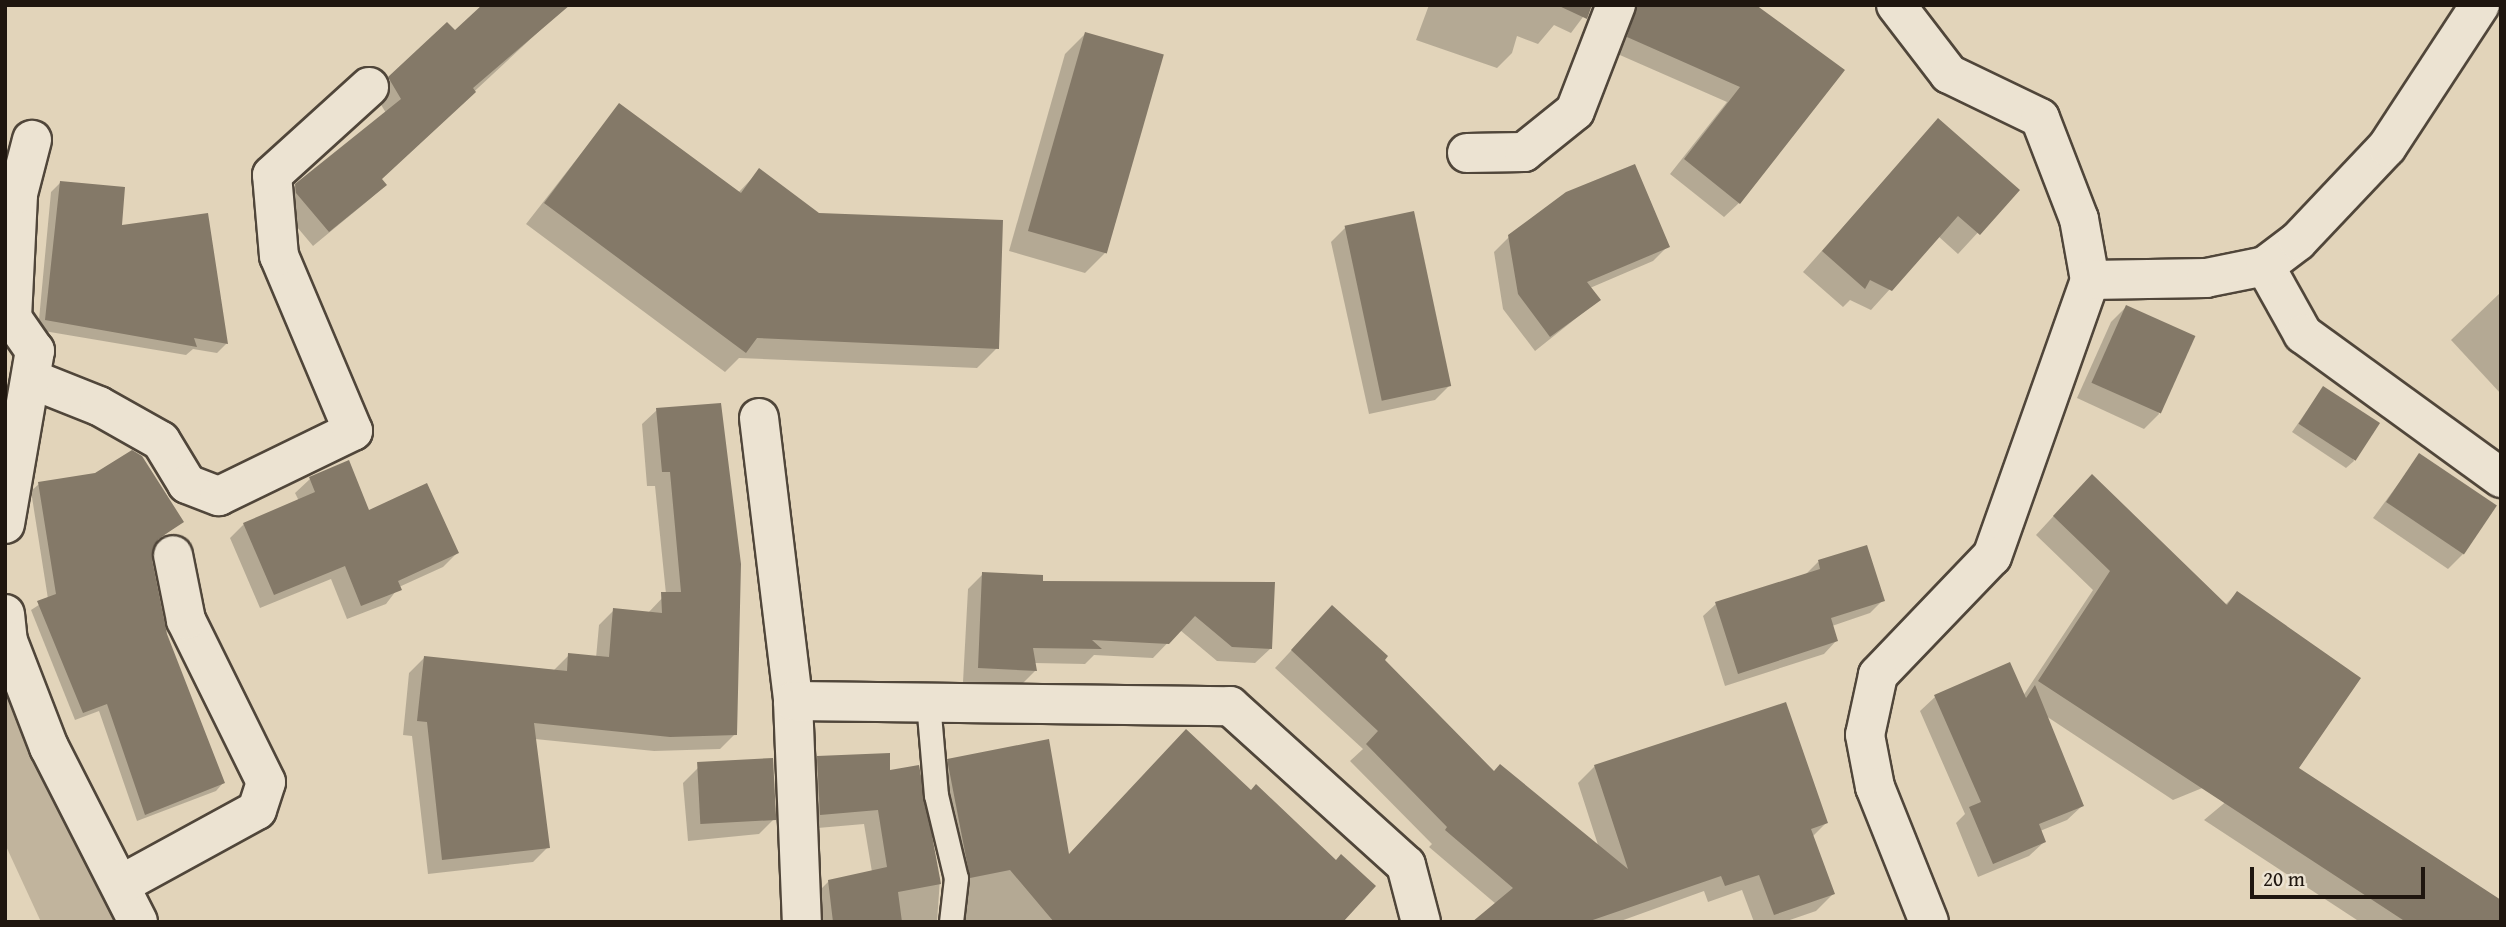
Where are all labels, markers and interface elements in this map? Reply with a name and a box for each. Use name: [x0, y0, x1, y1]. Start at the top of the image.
scale bar: [2254, 853, 2429, 897]
text: 20 m: [2263, 863, 2305, 894]

